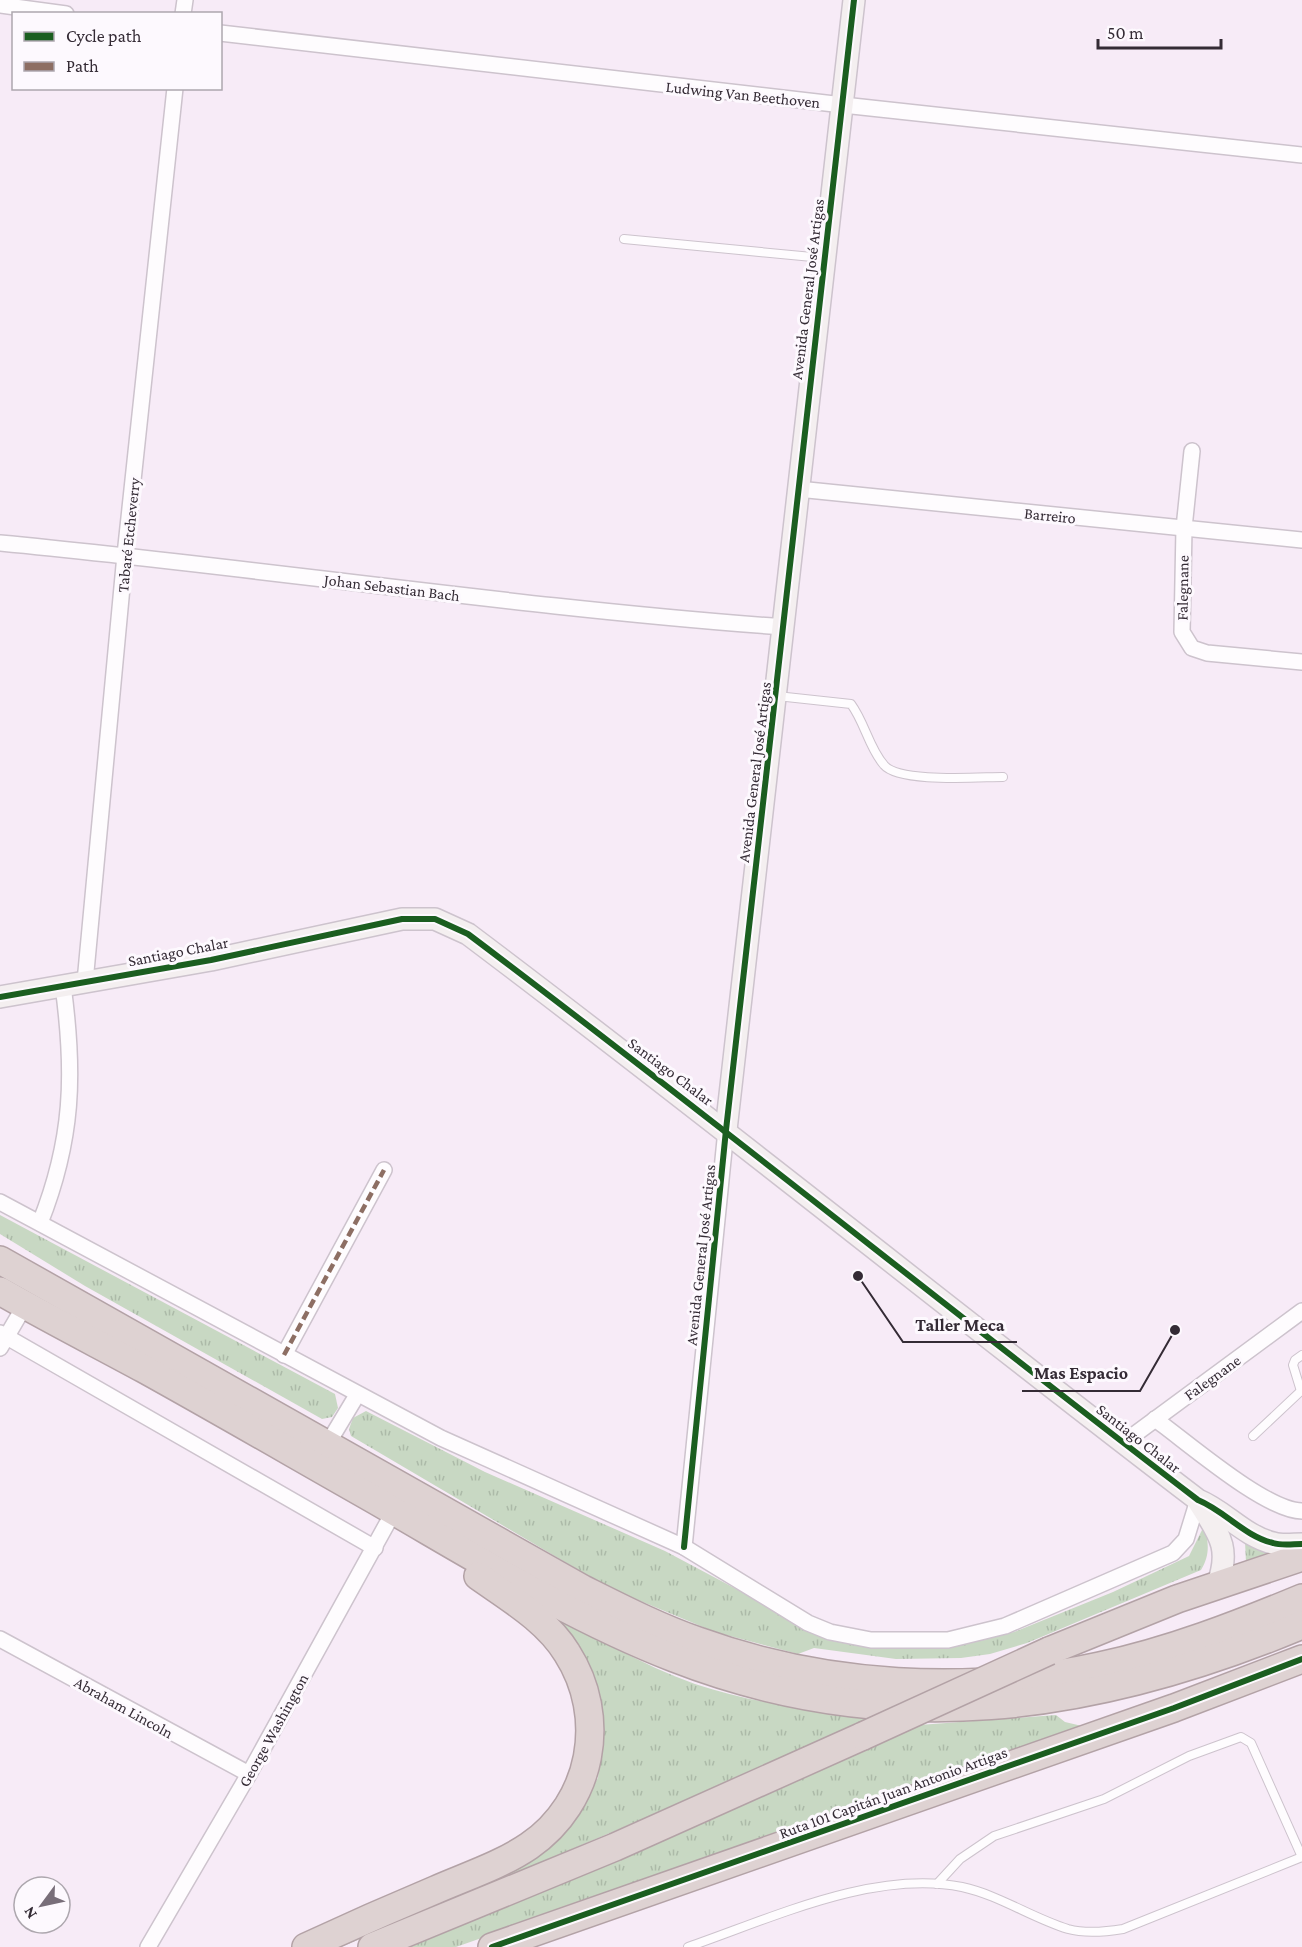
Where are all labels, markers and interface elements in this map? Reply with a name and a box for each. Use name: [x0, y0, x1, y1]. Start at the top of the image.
legend: [12, 12, 222, 90]
scale bar: [1098, 12, 1221, 50]
text: 50 m: [1107, 23, 1144, 43]
text: Cycle path: [66, 26, 142, 46]
text: Path: [66, 56, 99, 76]
street label: Ludwing Van Beethoven: [665, 78, 821, 112]
street label: Avenida General José Artigas: [788, 198, 828, 381]
street label: Tabaré Etcheverry: [114, 476, 144, 593]
street label: Barreiro: [1023, 504, 1077, 527]
street label: Falegnane: [1173, 555, 1193, 621]
street label: Johan Sebastian Bach: [321, 571, 461, 605]
street label: Avenida General José Artigas: [735, 681, 775, 864]
street label: Santiago Chalar: [127, 933, 230, 971]
street label: Santiago Chalar: [624, 1034, 717, 1110]
street label: Avenida General José Artigas: [683, 1164, 719, 1347]
callout: Taller Meca: [903, 1306, 1017, 1342]
text: Taller Meca: [915, 1315, 1005, 1335]
street label: Falegnane: [1181, 1351, 1244, 1404]
callout: Mas Espacio: [1022, 1355, 1140, 1391]
text: Mas Espacio: [1034, 1363, 1128, 1383]
street label: Santiago Chalar: [1093, 1400, 1184, 1477]
street label: George Washington: [235, 1670, 313, 1790]
street label: Abraham Lincoln: [72, 1673, 176, 1742]
street label: Ruta 101 Capitán Juan Antonio Artigas: [777, 1743, 1010, 1843]
north arrow: [12, 1875, 72, 1935]
text: N: [20, 1904, 40, 1922]

